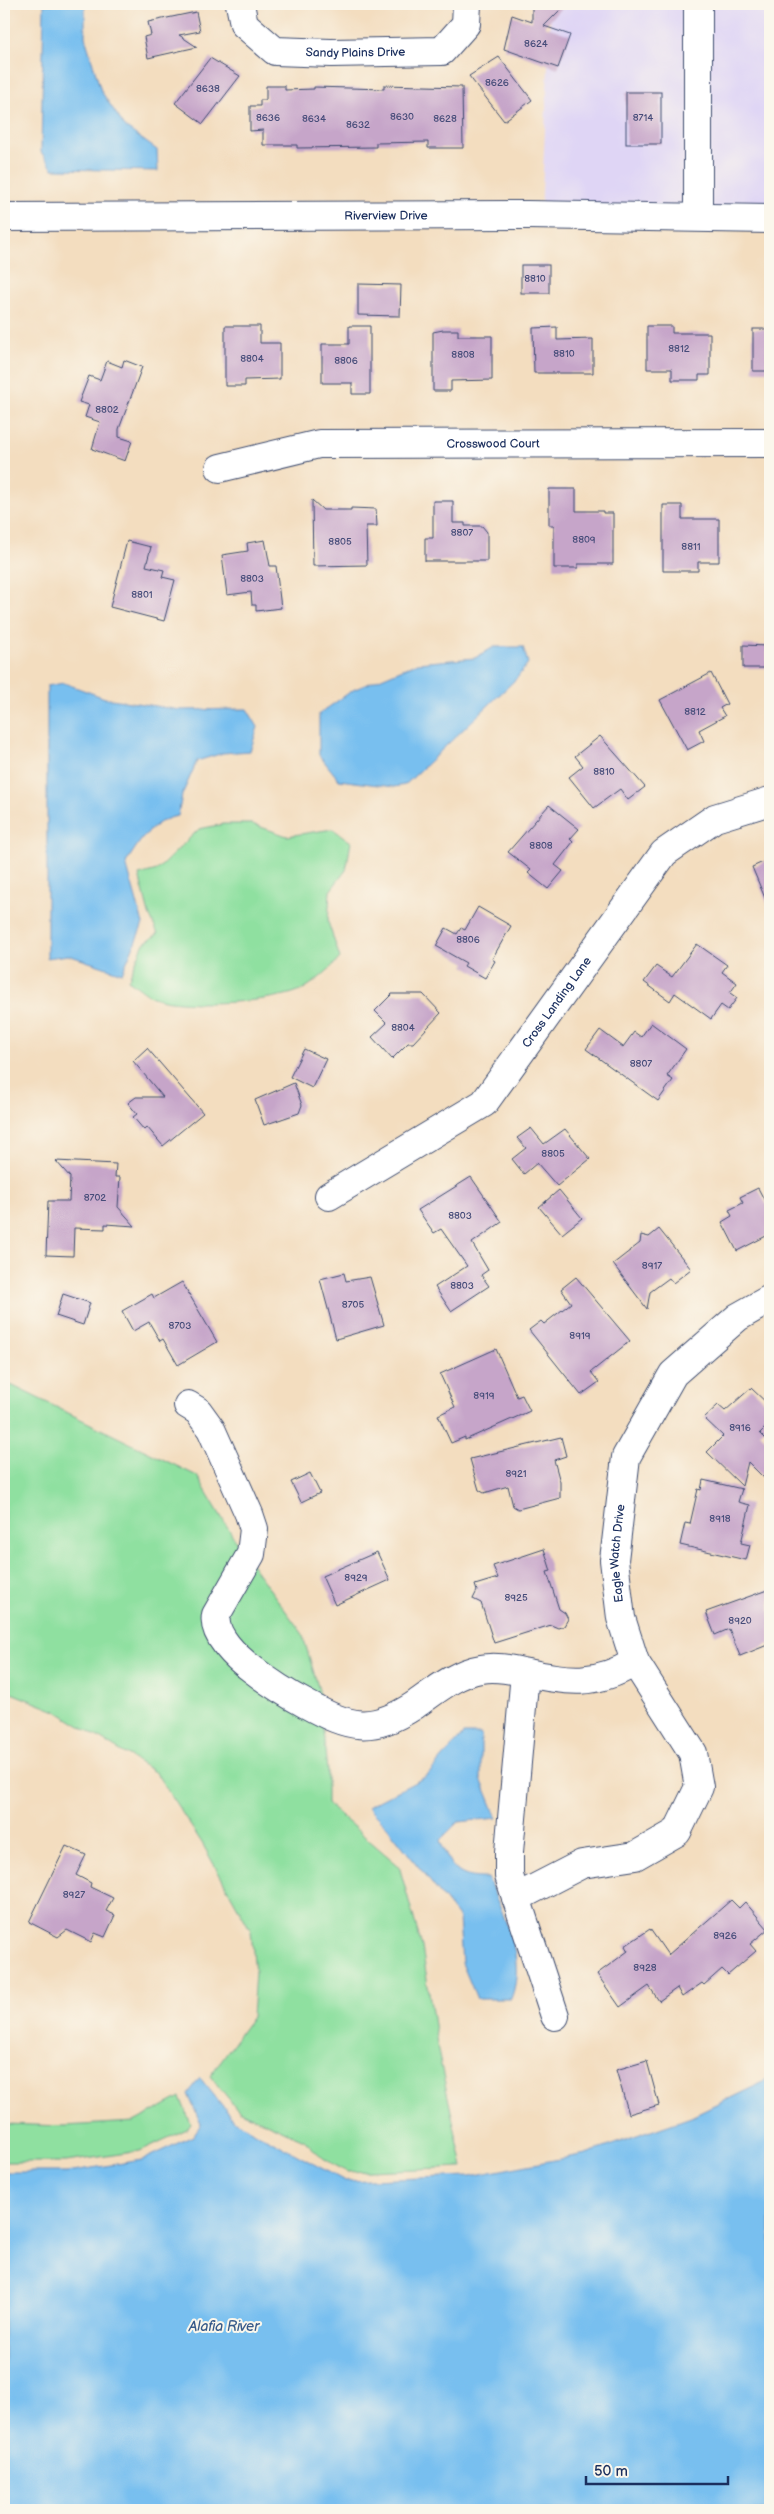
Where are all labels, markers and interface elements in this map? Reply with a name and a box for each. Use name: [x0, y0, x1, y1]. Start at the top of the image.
house number: 8624: [524, 38, 548, 50]
street label: Sandy Plains Drive: [305, 44, 405, 61]
house number: 8626: [485, 77, 509, 89]
house number: 8638: [196, 83, 220, 95]
house number: 8630: [390, 111, 414, 123]
house number: 8636: [256, 112, 280, 124]
house number: 8714: [633, 112, 653, 124]
house number: 8634: [302, 113, 326, 125]
house number: 8628: [433, 113, 457, 125]
house number: 8632: [346, 119, 370, 131]
street label: Riverview Drive: [344, 208, 428, 223]
house number: 8810: [524, 273, 546, 285]
house number: 8812: [668, 343, 690, 355]
house number: 8810: [553, 348, 575, 360]
house number: 8808: [451, 349, 475, 361]
house number: 8804: [240, 353, 264, 365]
house number: 8806: [334, 355, 358, 367]
house number: 8802: [95, 404, 119, 416]
street label: Crosswood Court: [447, 436, 540, 451]
house number: 8807: [451, 527, 473, 539]
house number: 8809: [572, 534, 596, 546]
house number: 8805: [328, 536, 352, 548]
house number: 8811: [681, 541, 701, 553]
house number: 8803: [240, 573, 264, 585]
house number: 8801: [131, 589, 153, 601]
house number: 8812: [684, 706, 706, 718]
house number: 8810: [593, 766, 615, 778]
house number: 8808: [529, 840, 553, 852]
house number: 8806: [456, 934, 480, 946]
street label: Cross Landing Lane: [519, 954, 594, 1051]
house number: 8804: [391, 1022, 415, 1034]
house number: 8807: [630, 1058, 652, 1070]
house number: 8805: [541, 1148, 565, 1160]
house number: 8702: [84, 1192, 106, 1204]
house number: 8803: [448, 1210, 472, 1222]
house number: 8917: [642, 1260, 662, 1272]
house number: 8803: [450, 1280, 474, 1292]
house number: 8705: [342, 1299, 364, 1311]
house number: 8703: [169, 1320, 191, 1332]
house number: 8919: [569, 1330, 591, 1342]
house number: 8919: [473, 1390, 495, 1402]
house number: 8916: [729, 1422, 751, 1434]
house number: 8921: [505, 1468, 527, 1480]
street label: Eagle Watch Drive: [606, 1503, 628, 1603]
house number: 8918: [709, 1513, 731, 1525]
house number: 8929: [344, 1572, 368, 1584]
house number: 8925: [504, 1592, 528, 1604]
house number: 8920: [728, 1615, 752, 1627]
house number: 8927: [63, 1889, 85, 1901]
house number: 8926: [713, 1930, 737, 1942]
house number: 8928: [633, 1962, 657, 1974]
water label: Alafia River: [188, 2318, 260, 2335]
scale bar: [586, 2454, 729, 2486]
text: 50 m: [594, 2462, 628, 2481]

